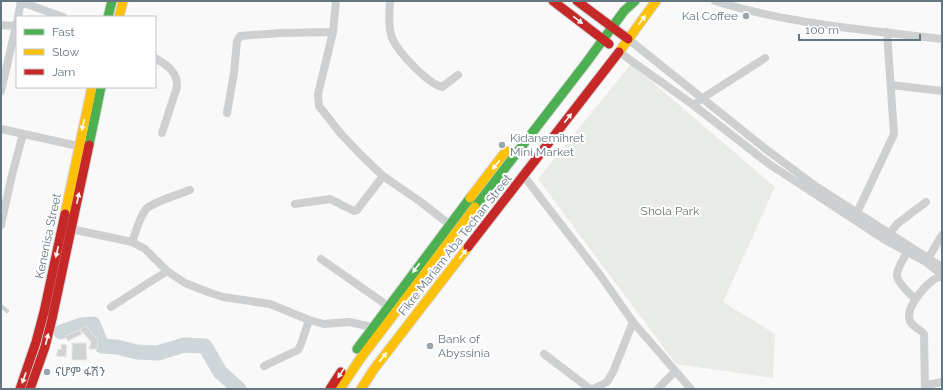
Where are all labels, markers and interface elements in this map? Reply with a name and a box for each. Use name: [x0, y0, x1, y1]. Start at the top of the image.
place label: Kal Coffee: [682, 9, 738, 23]
marker: Kal Coffee: [741, 11, 751, 21]
one-way arrow: [638, 15, 646, 25]
legend: [16, 16, 156, 88]
one-way arrow: [573, 16, 584, 24]
scale bar: [799, 16, 920, 42]
text: 100 m: [805, 23, 839, 37]
text: Fast: [52, 25, 75, 39]
text: Slow: [52, 45, 79, 59]
text: Jam: [52, 65, 75, 79]
one-way arrow: [563, 112, 572, 123]
one-way arrow: [80, 119, 86, 131]
place label: Kidanemihret Mini Market: [510, 131, 584, 159]
marker: Kidanemihret Mini Market: [497, 140, 507, 150]
one-way arrow: [491, 159, 500, 170]
street label: Fikre Mariam Aba Techan Street: [395, 172, 515, 318]
street label: Kenenisa Street: [32, 192, 64, 280]
one-way arrow: [75, 192, 81, 204]
park label: Shola Park: [641, 204, 700, 218]
one-way arrow: [53, 246, 59, 258]
one-way arrow: [458, 249, 467, 260]
one-way arrow: [412, 262, 421, 273]
place label: Bank of Abyssinia: [438, 332, 490, 360]
one-way arrow: [44, 333, 50, 345]
marker: Bank of Abyssinia: [425, 341, 435, 351]
one-way arrow: [379, 352, 388, 363]
place label: ናሆም ፋሽን: [55, 365, 105, 379]
marker: ናሆም ፋሽን: [42, 367, 52, 377]
one-way arrow: [337, 368, 345, 378]
one-way arrow: [21, 372, 27, 384]

